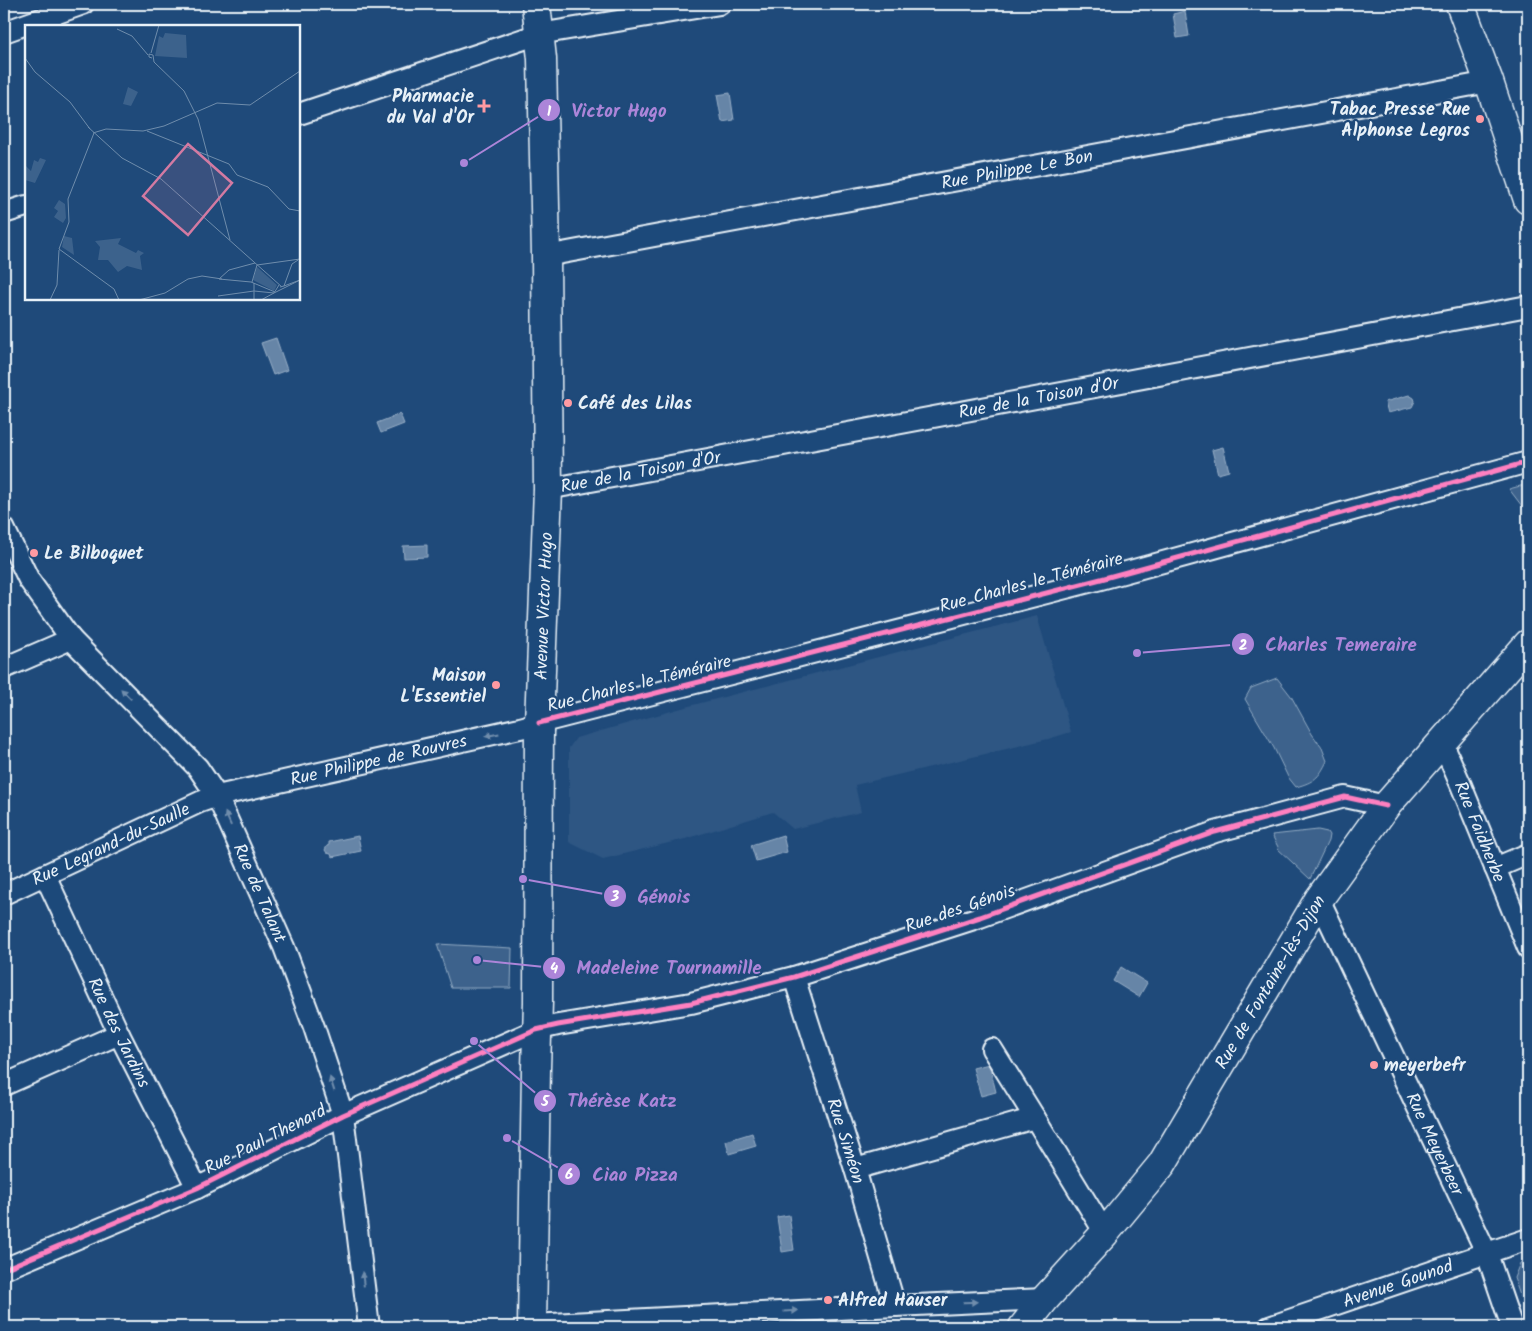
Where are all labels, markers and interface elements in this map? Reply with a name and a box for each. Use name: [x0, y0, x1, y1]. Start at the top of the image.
inset map: [25, 25, 300, 300]
place label: Pharmacie du Val d'Or: [387, 83, 475, 133]
callout: Victor Hugo: [536, 93, 677, 127]
place label: Tabac Presse Rue Alphonse Legros: [1330, 96, 1471, 146]
text: Victor Hugo: [571, 97, 667, 127]
marker: Pharmacie du Val d'Or: [478, 100, 490, 112]
text: 1: [547, 100, 552, 124]
marker: Tabac Presse Rue Alphonse Legros: [1474, 113, 1486, 125]
street label: Rue Philippe Le Bon: [939, 142, 1096, 199]
street label: Rue de la Toison d'Or: [956, 370, 1122, 428]
place label: Café des Lilas: [578, 390, 693, 419]
marker: Café des Lilas: [562, 397, 574, 409]
street label: Rue de la Toison d'Or: [558, 444, 724, 502]
street label: Avenue Victor Hugo: [528, 532, 562, 681]
place label: Le Bilboquet: [44, 540, 145, 569]
street label: Rue Charles le Téméraire: [936, 545, 1126, 622]
marker: Le Bilboquet: [28, 547, 40, 559]
callout: Charles Temeraire: [1230, 627, 1427, 661]
text: Charles Temeraire: [1265, 631, 1417, 661]
text: 2: [1239, 634, 1248, 658]
street label: Rue Charles le Téméraire: [544, 648, 735, 721]
place label: Maison L'Essentiel: [400, 662, 486, 712]
marker: Maison L'Essentiel: [490, 679, 502, 691]
one-way arrow: [120, 689, 132, 701]
street label: Rue Philippe de Rouvres: [288, 727, 470, 795]
one-way arrow: [484, 731, 499, 739]
street label: Rue Faidherbe: [1445, 777, 1512, 887]
street label: Rue Legrand-du-Saulle: [28, 796, 195, 895]
one-way arrow: [223, 812, 231, 826]
street label: Rue de Talant: [224, 839, 294, 949]
street label: Rue des Génois: [901, 877, 1020, 942]
callout: Génois: [602, 879, 700, 913]
text: Génois: [638, 883, 691, 913]
text: 3: [610, 885, 619, 909]
street label: Rue de Fontaine-lès-Dijon: [1208, 890, 1334, 1075]
callout: Madeleine Tournamille: [542, 951, 772, 985]
text: Madeleine Tournamille: [576, 954, 762, 984]
text: 4: [550, 957, 558, 981]
street label: Rue des Jardins: [79, 973, 157, 1094]
place label: meyerbefr: [1384, 1052, 1467, 1081]
marker: meyerbefr: [1368, 1059, 1380, 1071]
one-way arrow: [328, 1077, 336, 1092]
callout: Thérèse Katz: [533, 1084, 687, 1118]
text: Thérèse Katz: [567, 1087, 677, 1117]
street label: Rue Meyerbeer: [1397, 1088, 1471, 1202]
text: 5: [540, 1090, 550, 1114]
street label: Rue Siméon: [817, 1095, 872, 1188]
street label: Rue Paul Thenard: [200, 1097, 333, 1184]
callout: Ciao Pizza: [557, 1157, 687, 1191]
text: Ciao Pizza: [592, 1161, 678, 1191]
text: 6: [565, 1163, 573, 1187]
street label: Avenue Gounod: [1339, 1252, 1458, 1317]
one-way arrow: [359, 1271, 367, 1287]
place label: Alfred Hauser: [838, 1287, 949, 1316]
marker: Alfred Hauser: [822, 1294, 834, 1306]
one-way arrow: [963, 1298, 979, 1306]
one-way arrow: [783, 1307, 799, 1315]

